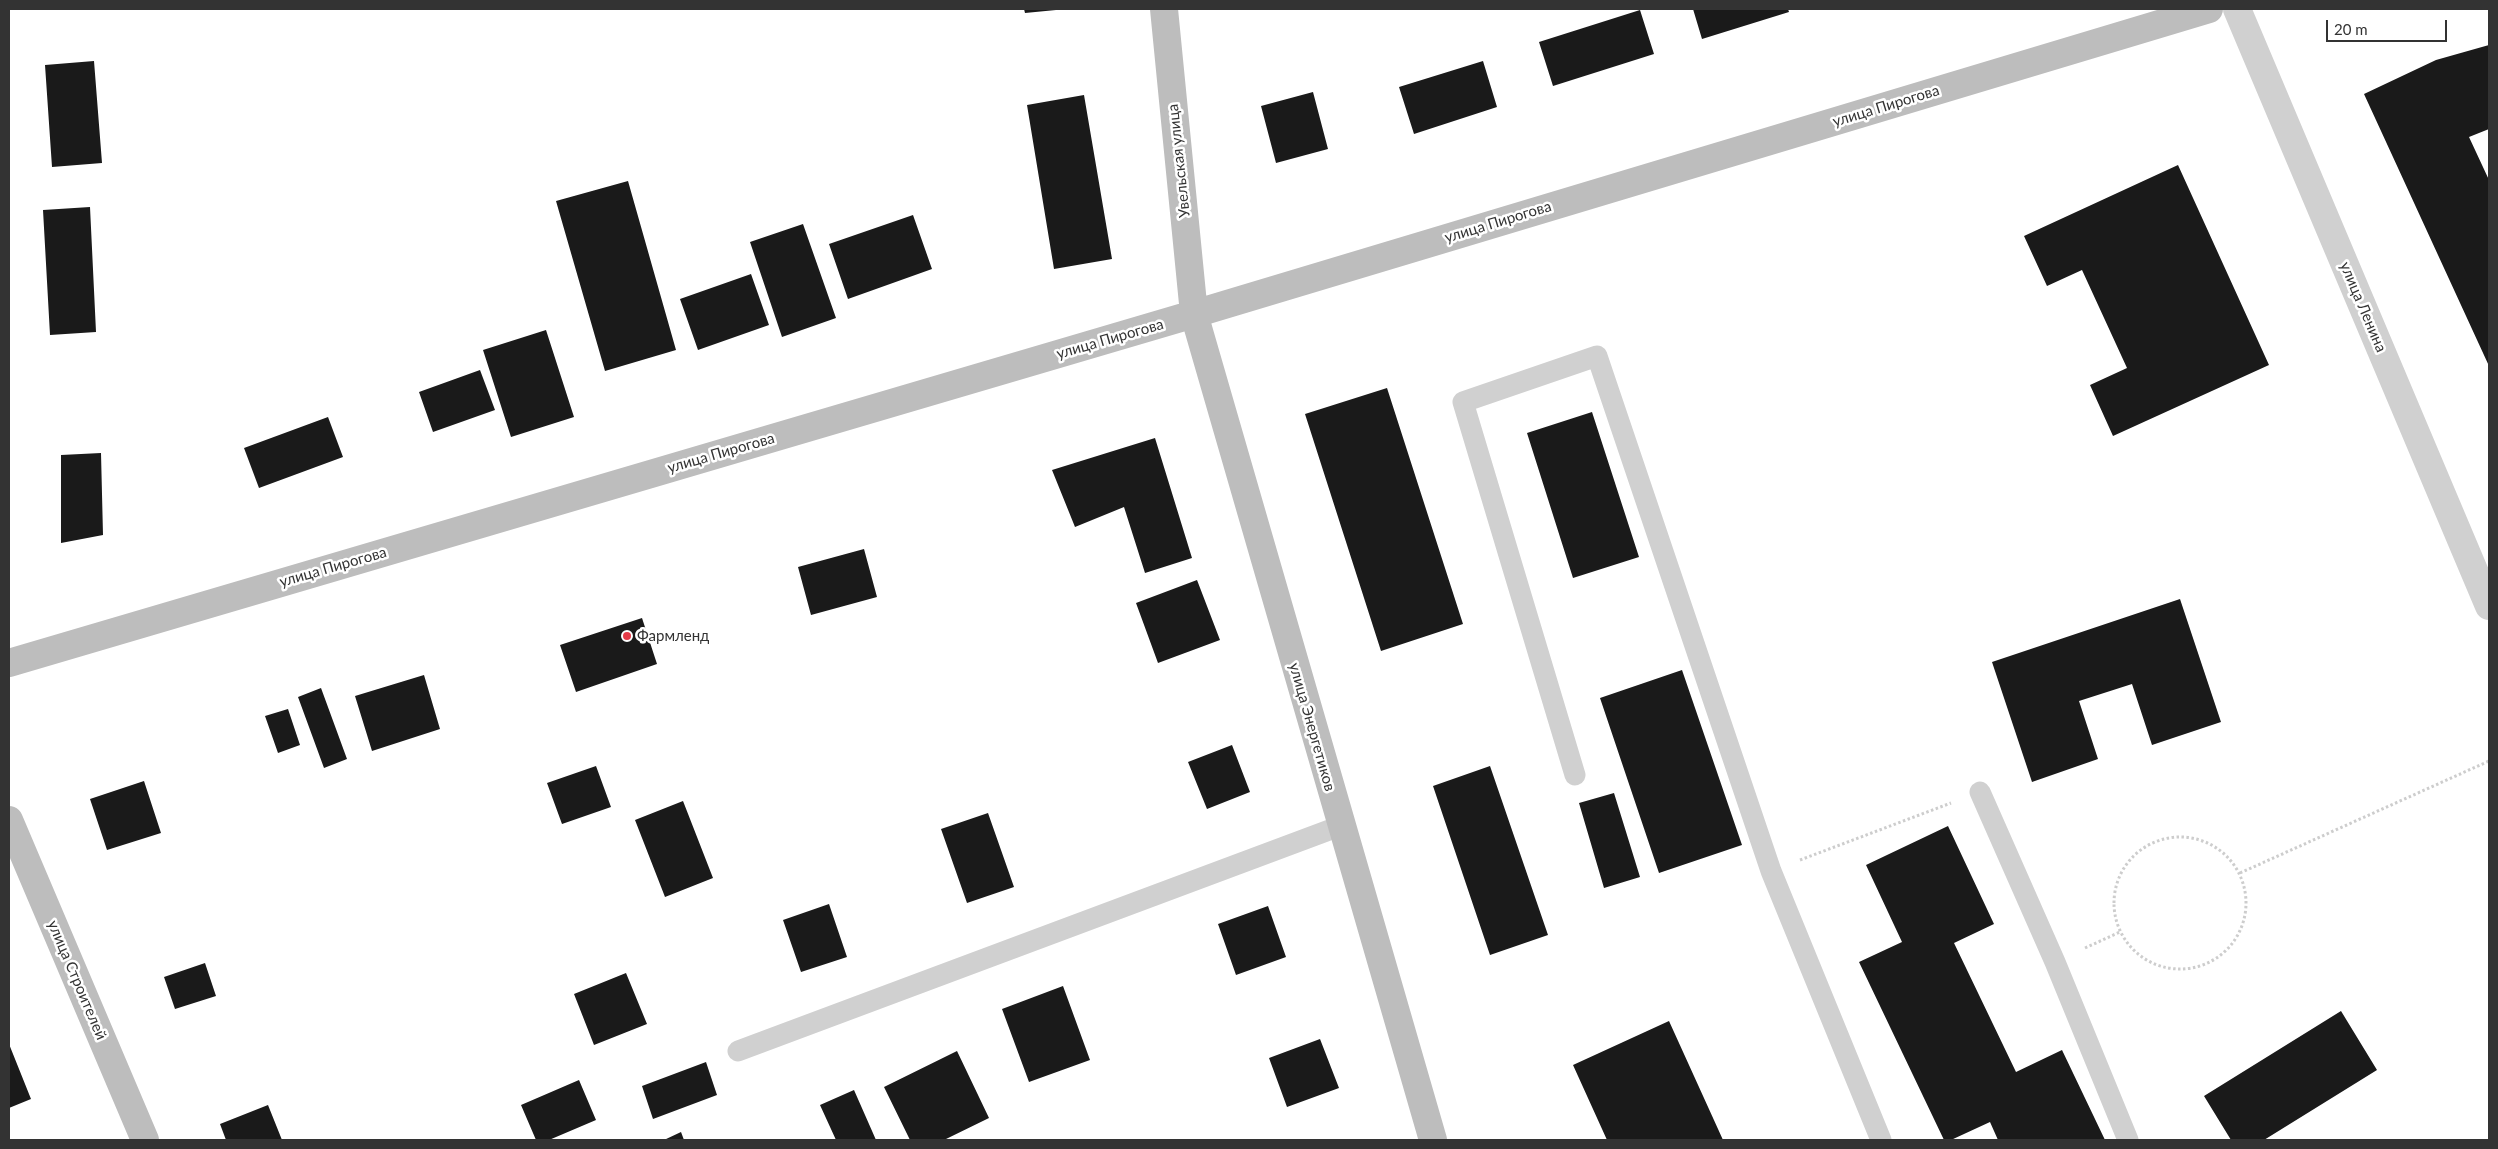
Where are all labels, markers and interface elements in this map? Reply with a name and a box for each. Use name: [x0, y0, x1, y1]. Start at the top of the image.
scale bar: [2328, 10, 2449, 42]
text: 20 m: [2334, 20, 2368, 38]
street label: улица Пирогова: [1831, 81, 1941, 131]
street label: Увельская улица: [1164, 103, 1194, 219]
street label: улица Пирогова: [1443, 197, 1553, 247]
street label: улица Ленина: [2336, 259, 2390, 355]
street label: улица Пирогова: [1054, 315, 1166, 363]
street label: улица Пирогова: [665, 429, 777, 477]
street label: улица Пирогова: [277, 543, 389, 591]
place label: Фармленд: [637, 627, 709, 645]
marker: Фармленд: [621, 630, 633, 642]
street label: улица Энергетиков: [1285, 661, 1339, 793]
street label: улица Строителей: [44, 917, 110, 1043]

